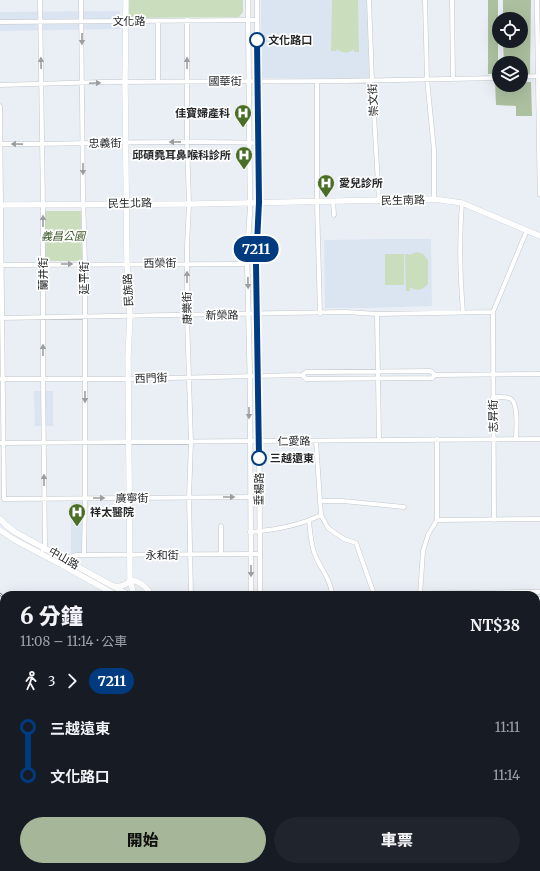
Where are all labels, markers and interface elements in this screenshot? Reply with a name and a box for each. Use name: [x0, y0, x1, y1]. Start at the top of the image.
map controls: [492, 12, 528, 92]
button: locate: [492, 12, 528, 48]
street label: 文化路: [113, 14, 146, 28]
marker: 文化路口: [249, 32, 265, 48]
one-way arrow: [79, 33, 85, 46]
place label: 文化路口: [268, 33, 312, 47]
one-way arrow: [38, 56, 44, 69]
one-way arrow: [184, 56, 190, 69]
button: layers: [492, 56, 528, 92]
street label: 國華街: [209, 74, 242, 88]
one-way arrow: [89, 79, 101, 86]
street label: 崇文街: [365, 83, 381, 117]
hospital icon: 佳寶婦產科: [233, 103, 253, 128]
place label: 佳寶婦產科: [175, 106, 230, 120]
street label: 忠義街: [88, 136, 122, 150]
one-way arrow: [169, 139, 181, 146]
one-way arrow: [10, 141, 23, 147]
hospital icon: 邱碩堯耳鼻喉科診所: [234, 145, 254, 170]
place label: 邱碩堯耳鼻喉科診所: [132, 148, 231, 162]
one-way arrow: [80, 163, 86, 176]
hospital icon: 愛兒診所: [316, 173, 336, 198]
place label: 愛兒診所: [339, 176, 383, 190]
street label: 民生南路: [381, 193, 425, 207]
street label: 民生北路: [108, 196, 152, 210]
one-way arrow: [40, 215, 47, 227]
park label: 義昌公園: [41, 229, 87, 243]
line badge: 7211: [228, 236, 284, 262]
text: 7211: [242, 240, 270, 258]
street label: 西榮街: [143, 256, 177, 270]
street label: 蘭井街: [36, 258, 50, 291]
one-way arrow: [61, 261, 74, 267]
street label: 延平街: [77, 262, 91, 295]
one-way arrow: [184, 270, 190, 283]
street label: 民族路: [120, 273, 136, 307]
one-way arrow: [245, 277, 251, 290]
street label: 康樂街: [180, 291, 194, 325]
street label: 新榮路: [205, 308, 239, 322]
one-way arrow: [40, 343, 46, 356]
street label: 西門街: [134, 370, 168, 386]
one-way arrow: [82, 391, 88, 404]
street label: 志昇街: [486, 399, 500, 433]
one-way arrow: [246, 407, 253, 419]
street label: 仁愛路: [277, 434, 311, 448]
marker: 三越遠東: [251, 450, 267, 466]
place label: 三越遠東: [270, 451, 314, 465]
one-way arrow: [41, 473, 47, 486]
street label: 垂楊路: [252, 473, 266, 506]
street label: 廣寧街: [115, 491, 149, 505]
one-way arrow: [223, 494, 236, 500]
one-way arrow: [93, 495, 106, 501]
hospital icon: 祥太醫院: [67, 502, 87, 527]
place label: 祥太醫院: [90, 505, 134, 519]
street label: 中山路: [46, 544, 82, 572]
street label: 永和街: [146, 548, 179, 562]
one-way arrow: [248, 565, 254, 578]
text: 6 分鐘: [20, 602, 83, 630]
text: NT$38: [470, 616, 520, 635]
text: 11:08 – 11:14 · 公車: [20, 633, 127, 650]
icon: walk: [20, 670, 42, 692]
icon: forward: [61, 670, 83, 692]
text: 7211: [97, 672, 126, 690]
text: 3: [48, 673, 55, 690]
text: 三越遠東: [50, 719, 110, 738]
text: 11:11: [495, 719, 520, 736]
text: 文化路口: [50, 767, 110, 786]
text: 11:14: [493, 767, 520, 784]
button: 開始: [20, 817, 266, 863]
button: 車票: [274, 817, 520, 863]

